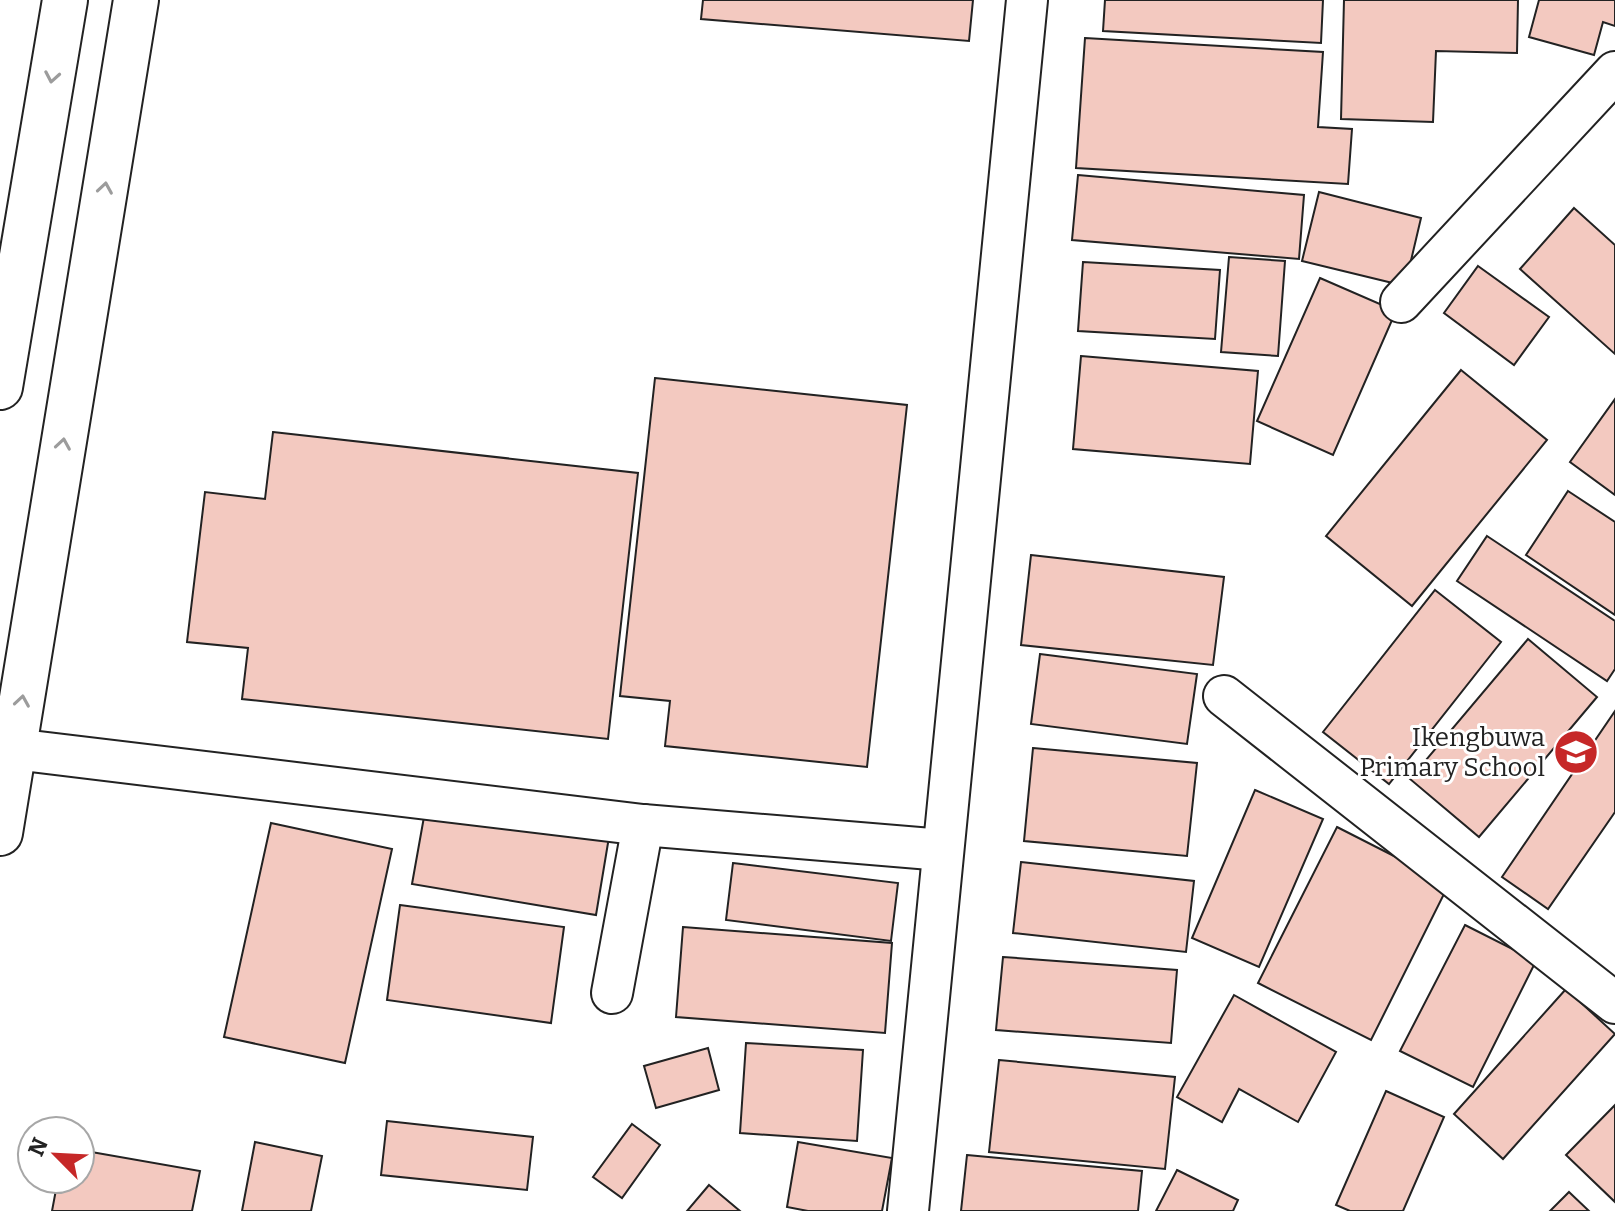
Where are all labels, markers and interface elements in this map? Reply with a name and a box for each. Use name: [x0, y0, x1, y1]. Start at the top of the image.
one-way arrow: [45, 70, 62, 84]
one-way arrow: [96, 181, 113, 194]
one-way arrow: [54, 437, 71, 451]
one-way arrow: [12, 694, 29, 708]
place label: Ikengbuwa Primary School: [1359, 722, 1545, 783]
school or university icon: Ikengbuwa Primary School: [1552, 728, 1600, 776]
north arrow: [16, 1115, 96, 1195]
text: N: [22, 1134, 54, 1160]

